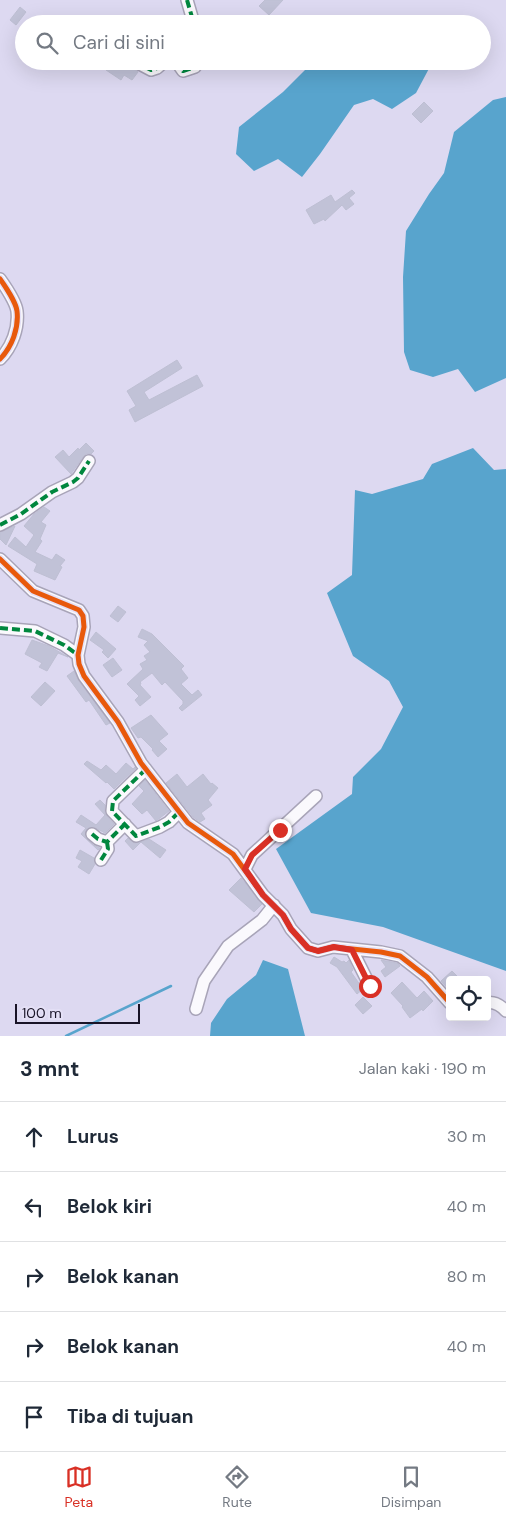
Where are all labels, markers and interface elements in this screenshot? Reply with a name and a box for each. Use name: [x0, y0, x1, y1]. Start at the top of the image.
search box: [15, 15, 491, 70]
icon: search: [33, 29, 61, 57]
text: Cari di sini: [73, 30, 165, 55]
route end: [269, 819, 292, 842]
route start: [359, 975, 382, 998]
map controls: [446, 976, 491, 1021]
button: locate: [446, 976, 491, 1021]
scale bar: [15, 1001, 140, 1024]
text: 100 m: [22, 1004, 62, 1022]
text: 3 mnt: [20, 1055, 79, 1083]
text: Jalan kaki · 190 m: [359, 1058, 486, 1079]
icon: ahead: [20, 1123, 48, 1151]
text: Lurus: [67, 1124, 119, 1149]
text: 30 m: [447, 1126, 486, 1147]
icon: left: [20, 1193, 48, 1221]
text: Belok kiri: [67, 1194, 152, 1219]
text: 40 m: [447, 1196, 486, 1217]
icon: right: [20, 1263, 48, 1291]
text: Belok kanan: [67, 1264, 179, 1289]
text: 80 m: [447, 1266, 486, 1287]
icon: right: [20, 1333, 48, 1361]
text: Belok kanan: [67, 1334, 179, 1359]
text: 40 m: [447, 1336, 486, 1357]
icon: arrive: [20, 1403, 48, 1431]
text: Tiba di tujuan: [67, 1404, 193, 1429]
tab: Peta: [65, 1463, 93, 1511]
tab: Rute: [222, 1463, 252, 1511]
tab: Disimpan: [381, 1463, 441, 1511]

